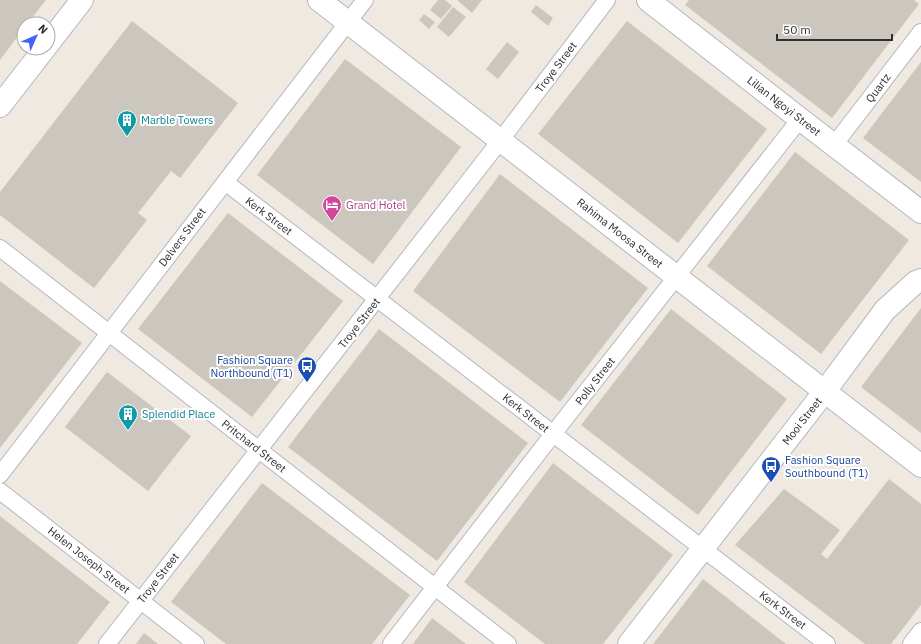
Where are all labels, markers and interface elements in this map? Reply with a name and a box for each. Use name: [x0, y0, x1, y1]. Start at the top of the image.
north arrow: [16, 16, 56, 56]
scale bar: [777, 16, 892, 42]
text: N: [35, 21, 51, 37]
text: 50 m: [783, 22, 811, 37]
street label: Troye Street: [532, 39, 580, 95]
street label: Quartz: [862, 71, 894, 105]
street label: Lilian Ngoyi Street: [744, 73, 824, 139]
building icon: Marble Towers: [116, 109, 138, 137]
place label: Marble Towers: [141, 113, 213, 127]
street label: Kerk Street: [243, 194, 295, 238]
hotel icon: Grand Hotel: [321, 194, 343, 222]
street label: Rahima Moosa Street: [574, 195, 666, 271]
place label: Grand Hotel: [346, 198, 406, 212]
street label: Delvers Street: [155, 205, 209, 269]
street label: Troye Street: [335, 295, 383, 351]
place label: Fashion Square Northbound (T1): [210, 353, 293, 380]
street label: Polly Street: [572, 354, 618, 408]
bus stop icon: Fashion Square Northbound (T1): [296, 355, 318, 383]
street label: Kerk Street: [500, 390, 552, 436]
street label: Mooi Street: [779, 394, 825, 448]
building icon: Splendid Place: [117, 403, 139, 431]
place label: Splendid Place: [142, 407, 215, 421]
street label: Pritchard Street: [219, 416, 289, 476]
place label: Fashion Square Southbound (T1): [785, 453, 868, 480]
bus stop icon: Fashion Square Southbound (T1): [760, 455, 782, 483]
street label: Helen Joseph Street: [45, 524, 133, 596]
street label: Troye Street: [134, 550, 182, 606]
street label: Kerk Street: [757, 588, 809, 632]

